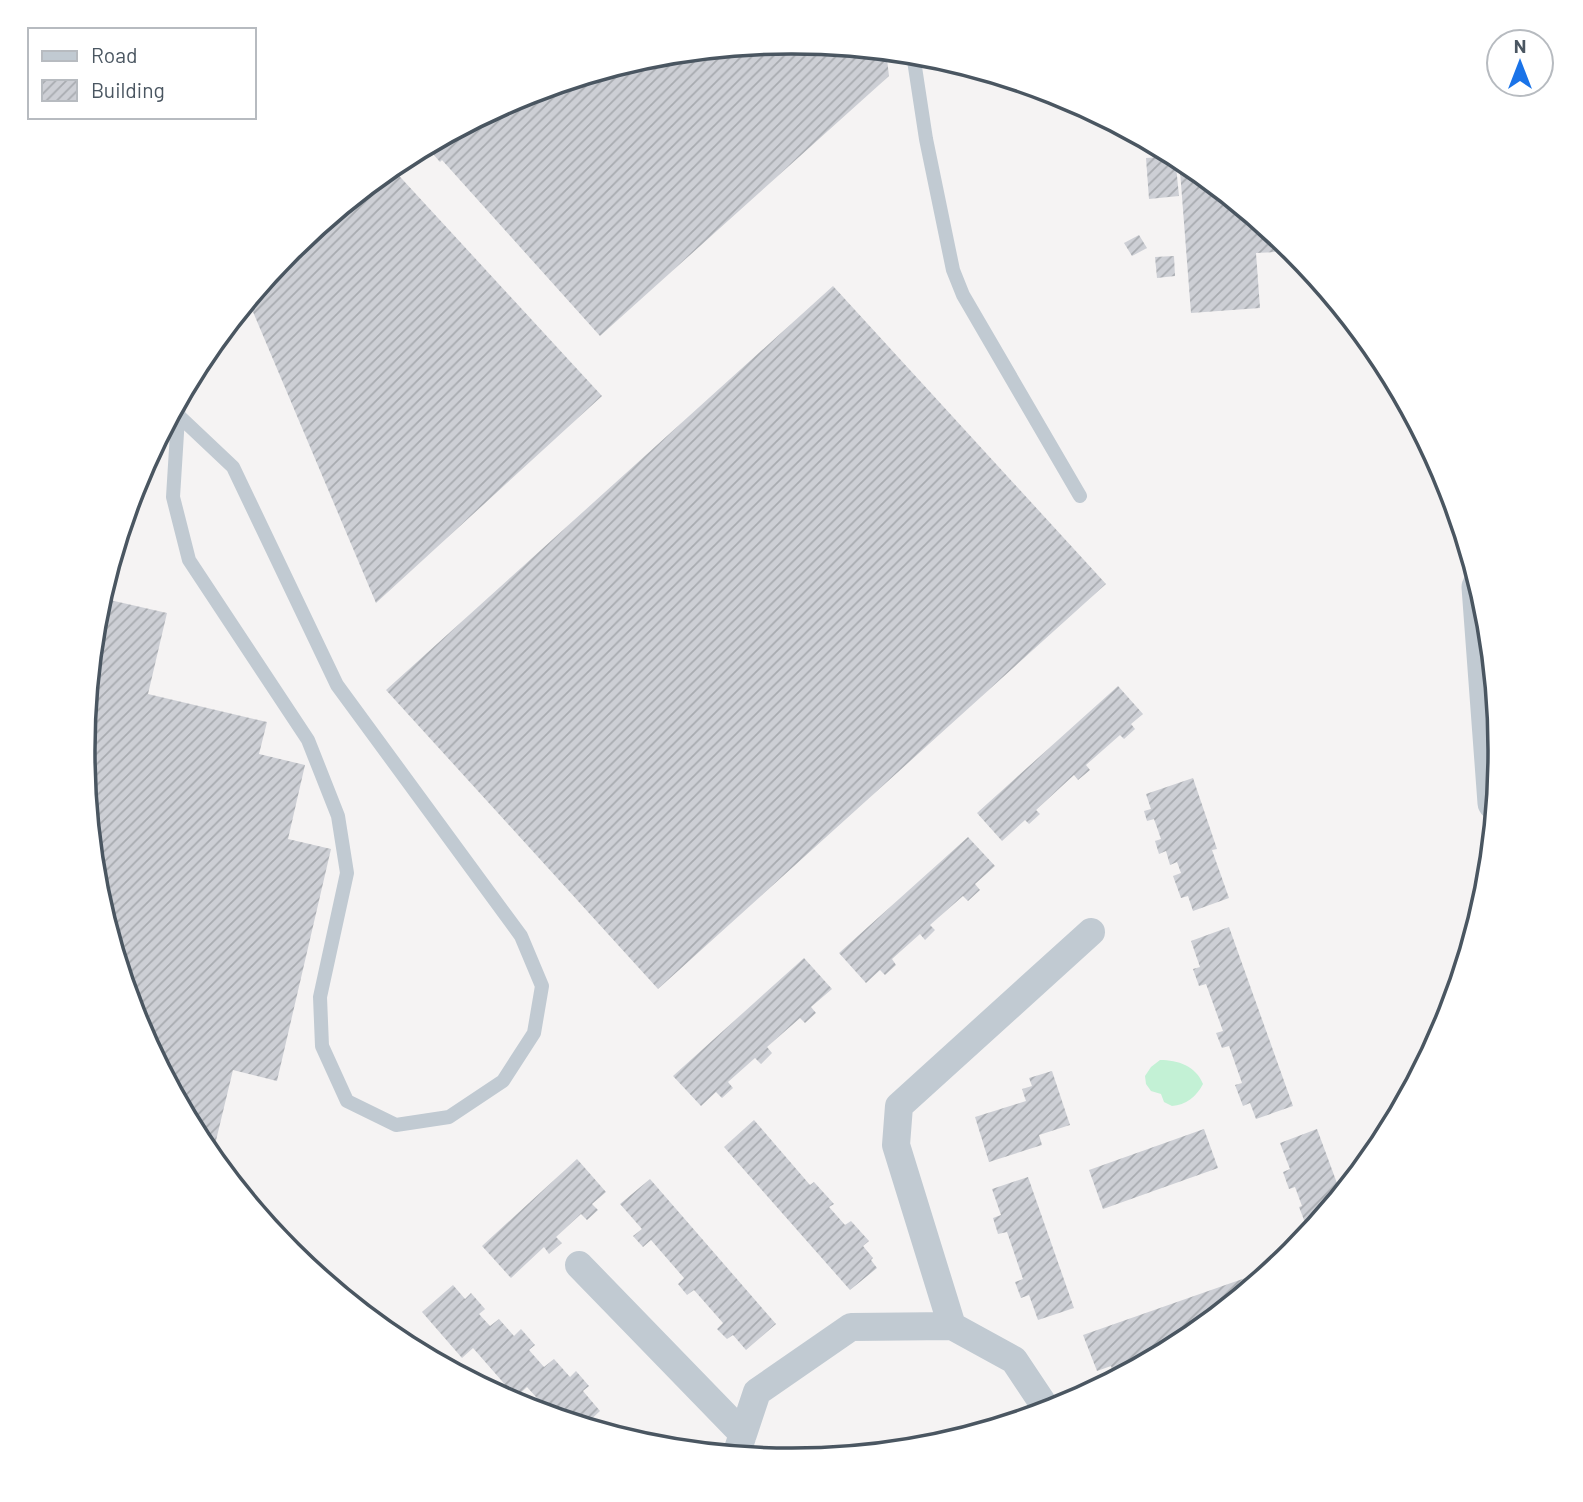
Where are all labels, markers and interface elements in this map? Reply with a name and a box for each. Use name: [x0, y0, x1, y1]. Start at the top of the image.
legend: [28, 28, 256, 119]
north arrow: [1485, 28, 1555, 98]
text: N: [1514, 34, 1526, 57]
text: Road: [91, 42, 137, 67]
text: Building: [91, 77, 165, 102]

